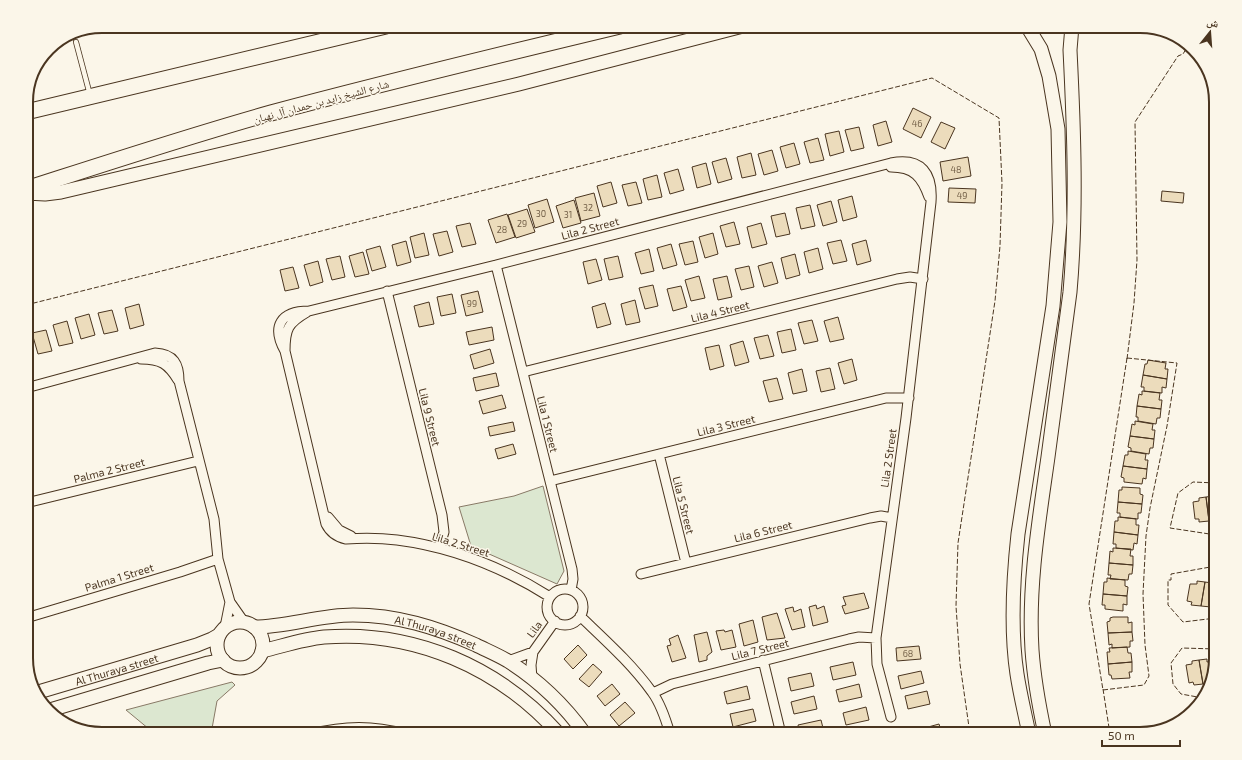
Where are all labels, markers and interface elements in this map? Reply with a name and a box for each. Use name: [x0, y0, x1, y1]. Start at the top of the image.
north arrow: [1190, 12, 1230, 52]
text: ش: [1205, 14, 1221, 32]
street label: شارع الشيخ زايد بن حمدان آل نهيان: [252, 77, 390, 126]
house number: 46: [912, 118, 922, 129]
house number: 48: [951, 164, 962, 175]
house number: 49: [957, 190, 967, 201]
house number: 32: [583, 202, 593, 213]
house number: 30: [536, 208, 546, 219]
house number: 31: [564, 209, 572, 220]
street label: Lila 2 Street: [560, 214, 620, 242]
house number: 29: [517, 218, 527, 229]
house number: 28: [497, 224, 507, 235]
street label: Lila 4 Street: [689, 297, 751, 325]
house number: 99: [467, 298, 477, 309]
street label: Lila 9 Street: [416, 387, 444, 447]
street label: Lila 1 Street: [535, 395, 561, 453]
street label: Lila 3 Street: [696, 412, 756, 438]
street label: Lila 2 Street: [877, 428, 899, 488]
street label: Palma 2 Street: [72, 455, 146, 485]
street label: Lila 5 Street: [671, 475, 697, 535]
street label: Lila 6 Street: [733, 517, 793, 545]
street label: Lila 2 Street: [431, 529, 491, 559]
street label: Palma 1 Street: [83, 560, 155, 594]
street label: Al Thuraya street: [394, 612, 479, 651]
street label: Lila: [524, 618, 544, 640]
street label: Lila 7 Street: [730, 636, 790, 662]
house number: 68: [903, 648, 913, 659]
street label: Al Thuraya street: [73, 650, 160, 687]
scale bar: [1102, 722, 1180, 748]
text: 50 m: [1108, 728, 1135, 742]

